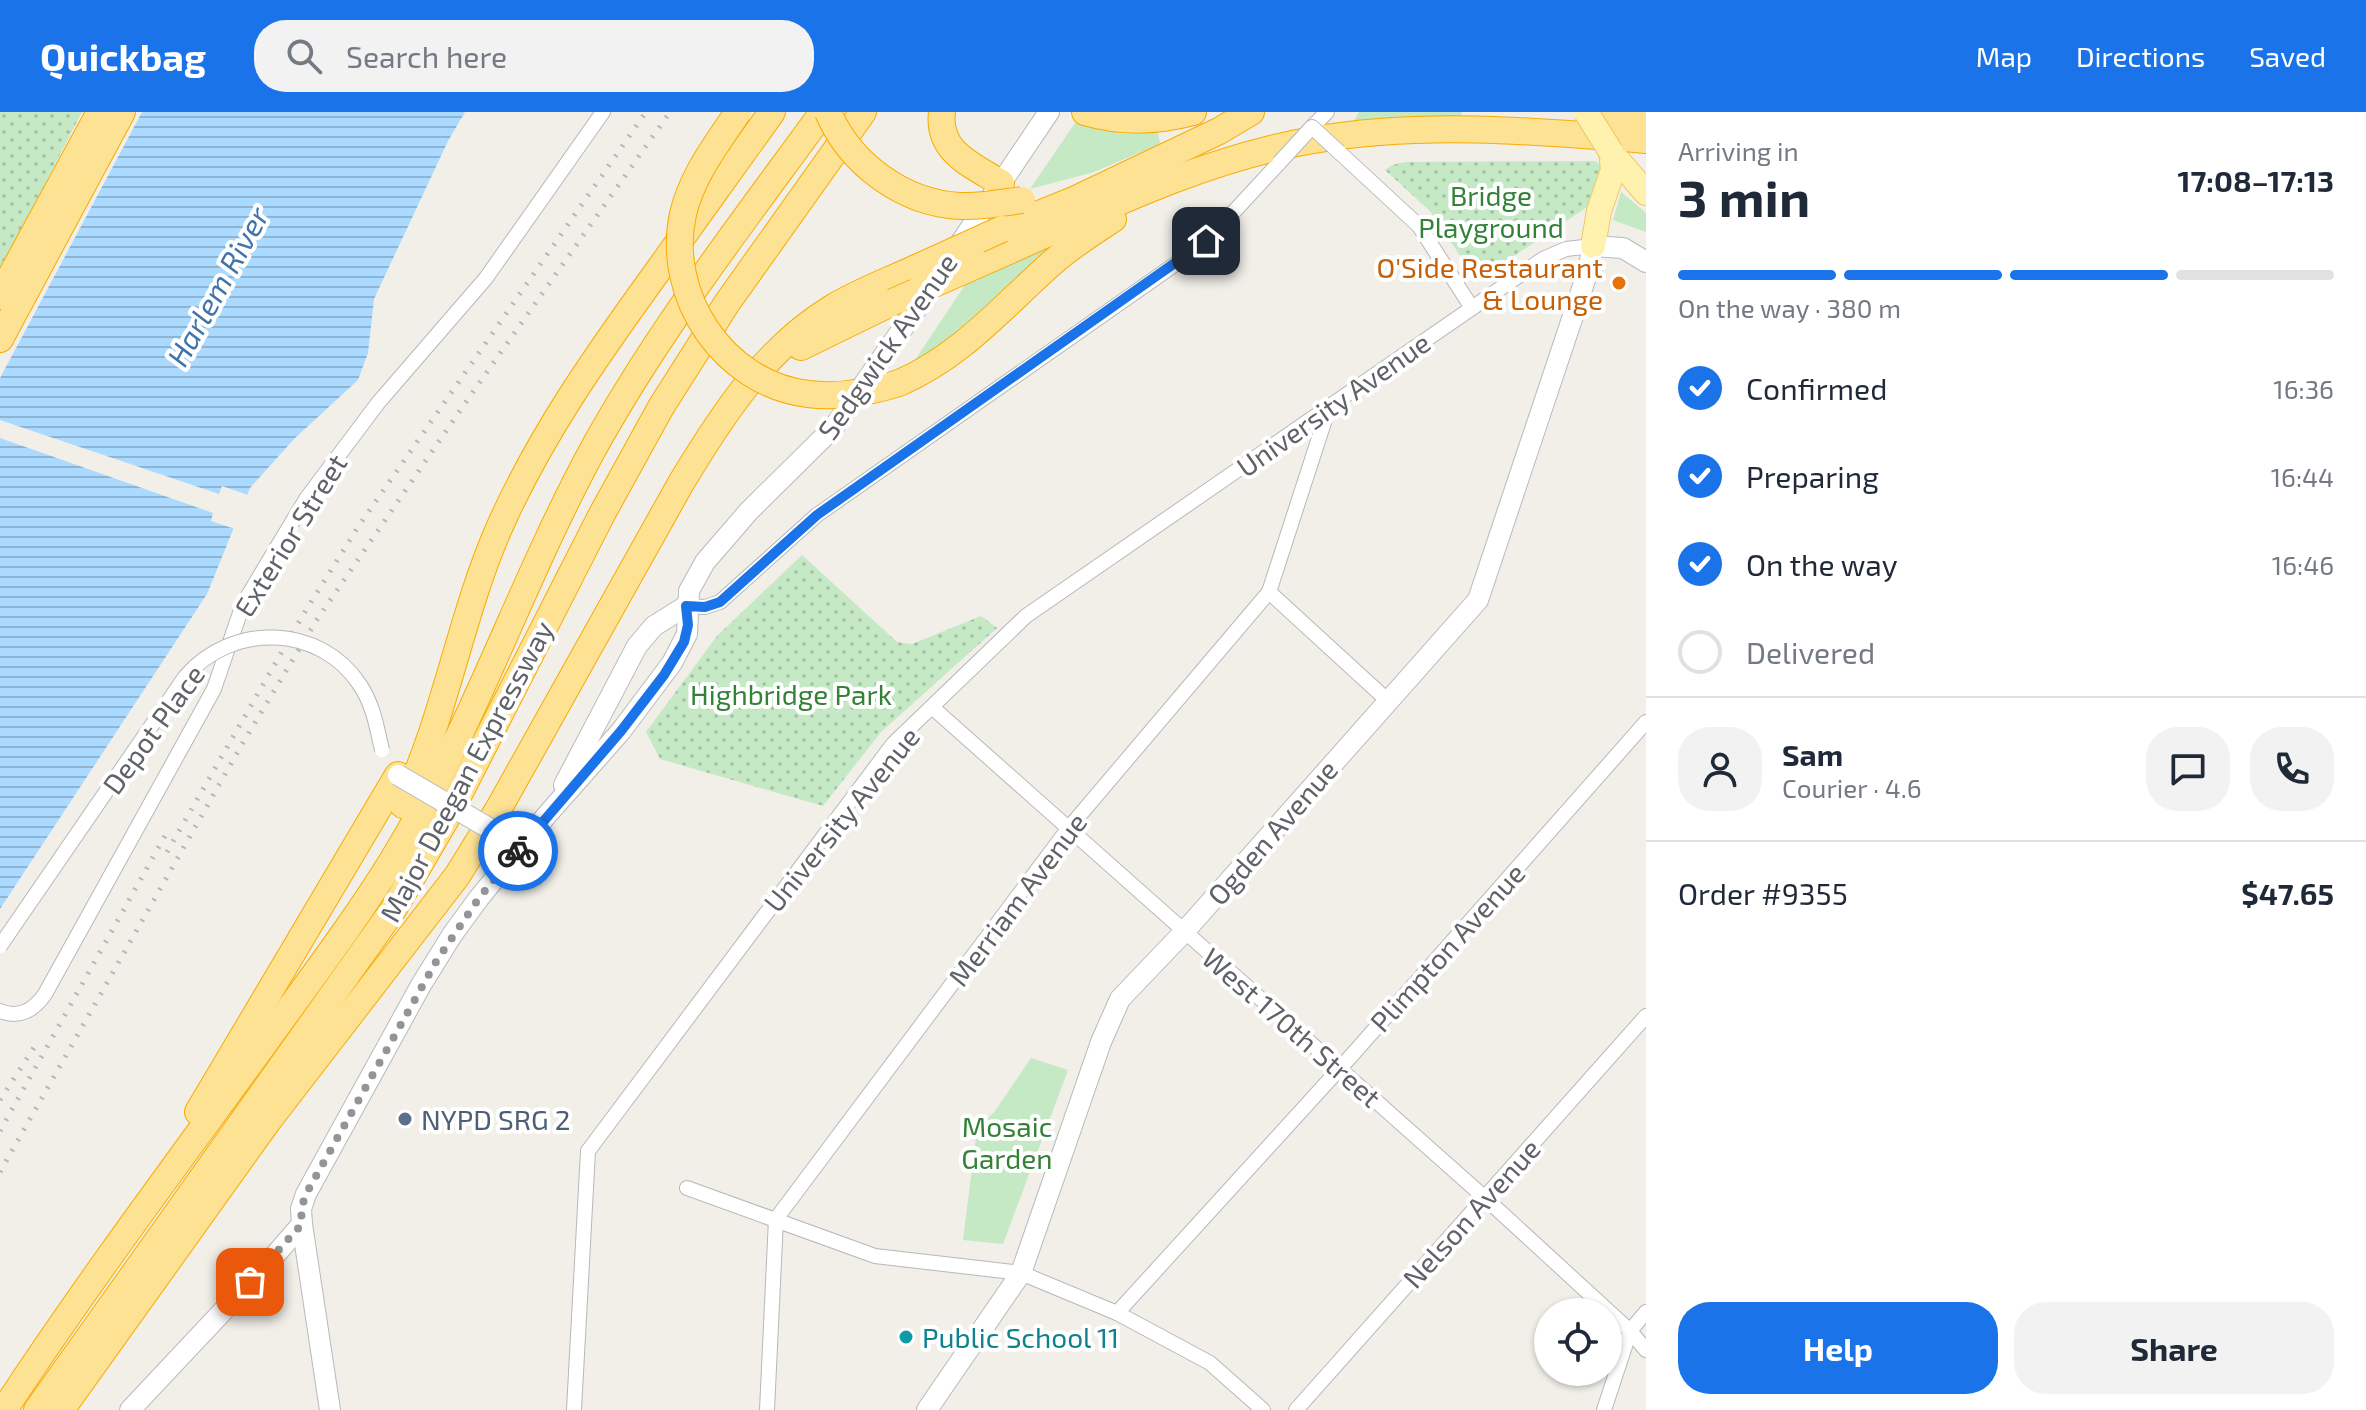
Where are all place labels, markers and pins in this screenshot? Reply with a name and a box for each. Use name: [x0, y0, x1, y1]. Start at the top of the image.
pin: [1172, 207, 1240, 275]
place label: O'Side Restaurant & Lounge: [1377, 250, 1603, 316]
marker: O'Side Restaurant & Lounge: [1610, 274, 1628, 292]
place label: NYPD SRG 2: [421, 1102, 571, 1136]
marker: NYPD SRG 2: [396, 1110, 414, 1128]
pin: [216, 1248, 284, 1316]
place label: Public School 11: [922, 1320, 1119, 1354]
marker: Public School 11: [897, 1328, 915, 1346]

